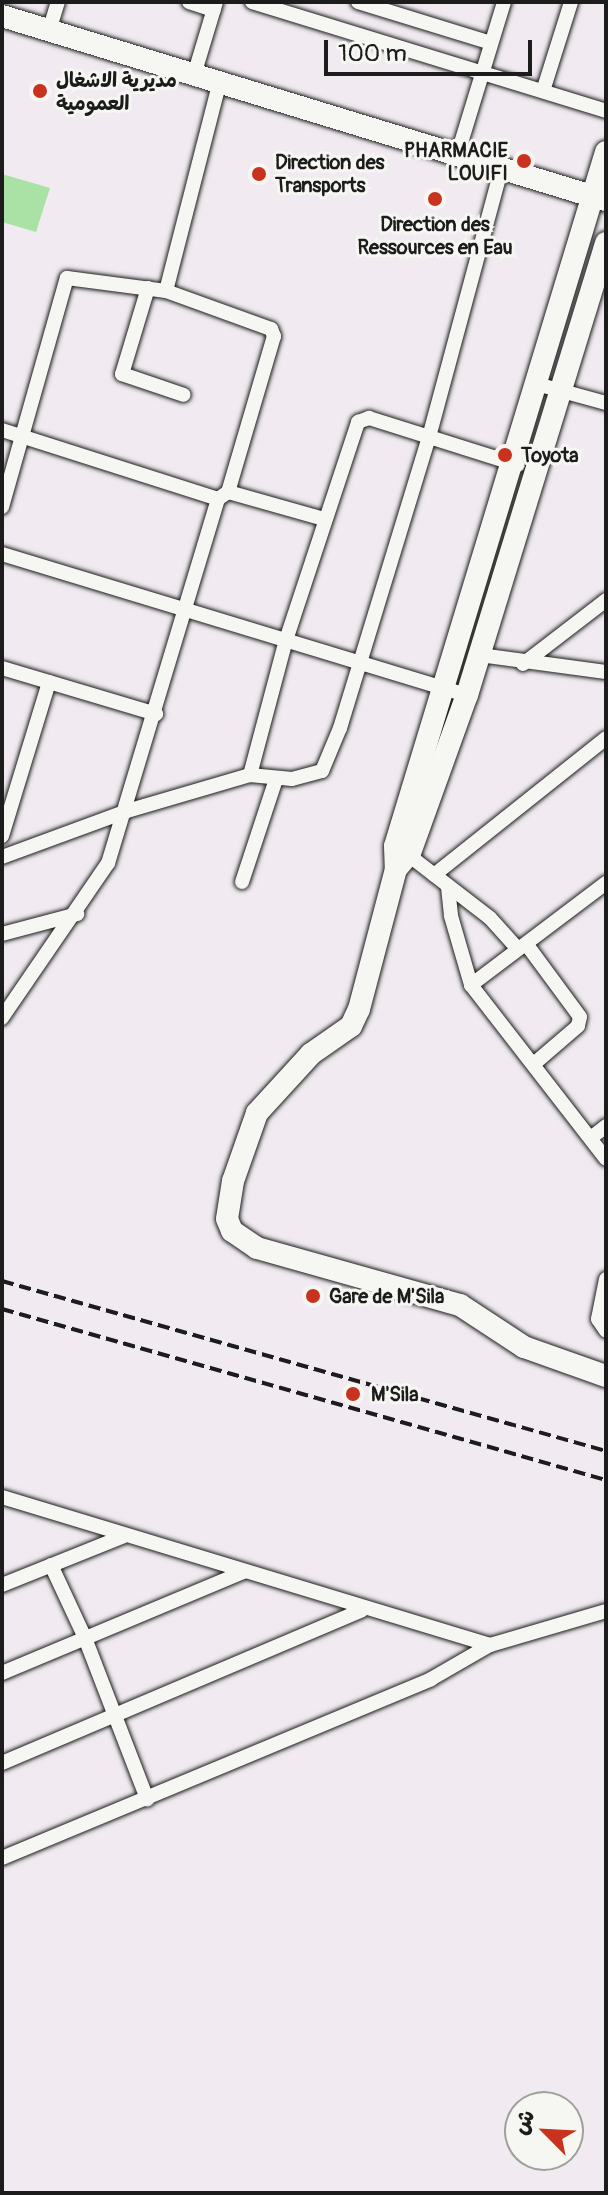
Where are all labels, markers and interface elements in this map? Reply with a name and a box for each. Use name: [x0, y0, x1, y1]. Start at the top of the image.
scale bar: [328, 24, 536, 74]
text: 100 m: [338, 39, 407, 68]
place label: مديرية الاشغال العمومية: [56, 68, 177, 115]
marker: مديرية الاشغال العمومية: [31, 82, 49, 100]
place label: PHARMACIE LOUIFI: [404, 138, 508, 185]
place label: Direction des Transports: [275, 150, 384, 197]
marker: PHARMACIE LOUIFI: [515, 152, 533, 170]
marker: Direction des Transports: [250, 165, 268, 183]
marker: Direction des Ressources en Eau: [426, 190, 444, 208]
place label: Direction des Ressources en Eau: [357, 212, 513, 259]
place label: Toyota: [521, 443, 579, 467]
marker: Toyota: [496, 446, 514, 464]
place label: Gare de M'Sila: [329, 1284, 444, 1308]
marker: Gare de M'Sila: [304, 1287, 322, 1305]
place label: M'Sila: [371, 1382, 419, 1406]
marker: M'Sila: [342, 1383, 364, 1405]
north arrow: [504, 2091, 584, 2171]
text: ش: [506, 2105, 542, 2139]

